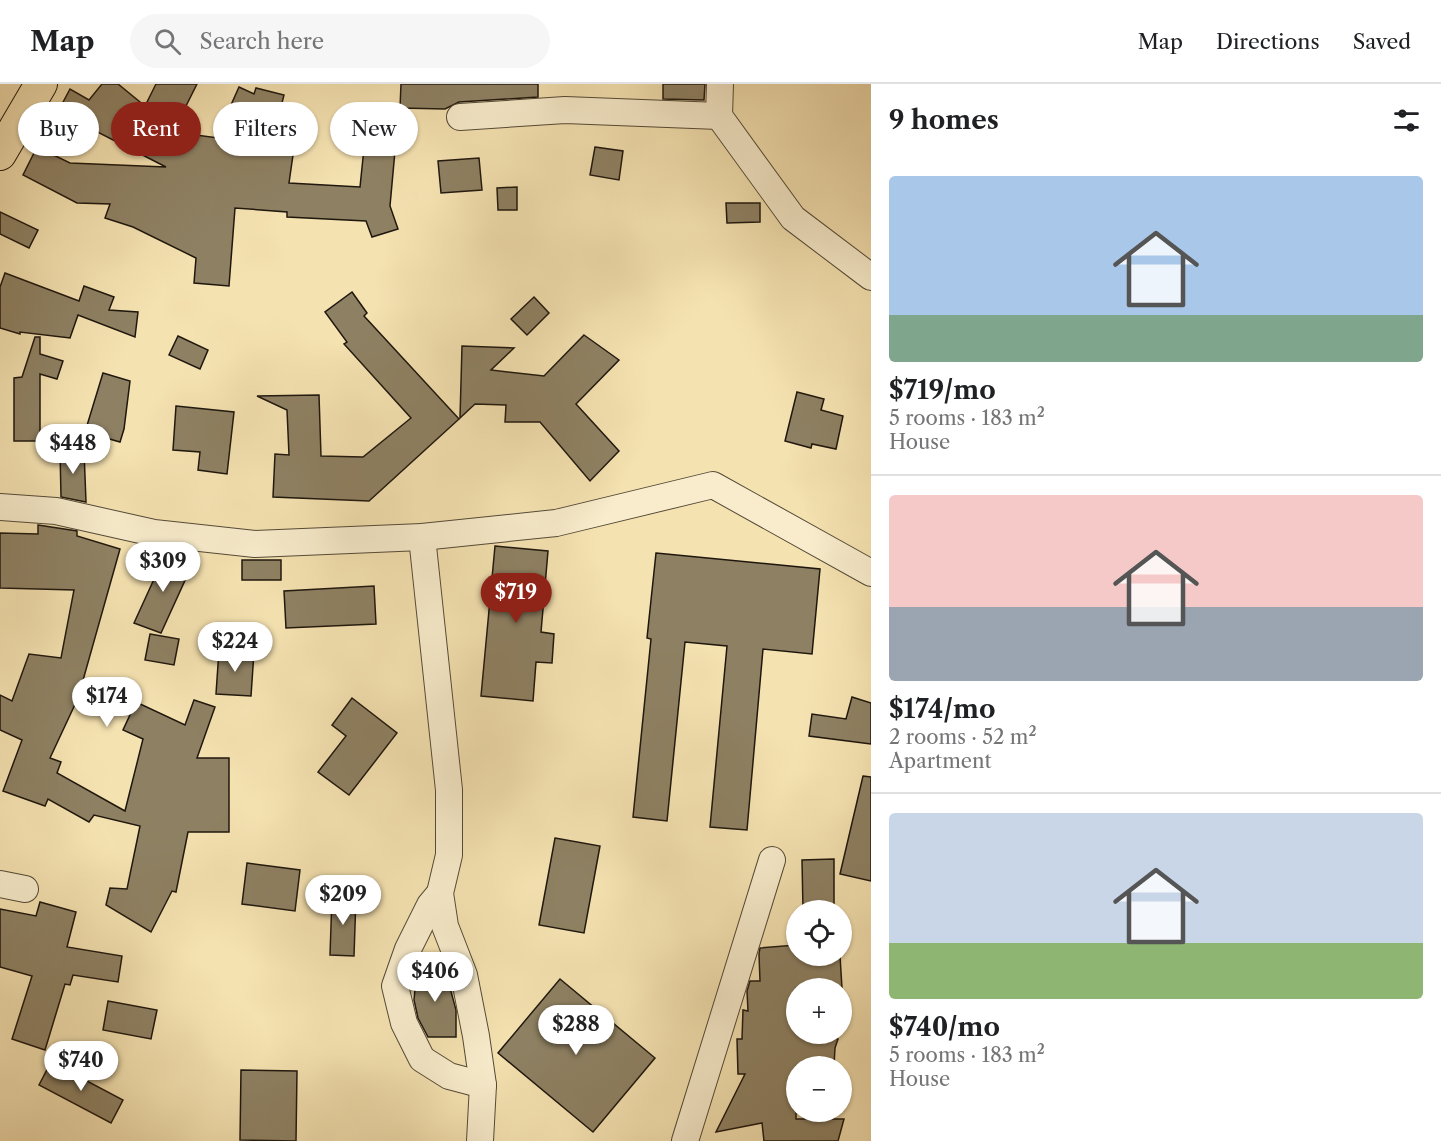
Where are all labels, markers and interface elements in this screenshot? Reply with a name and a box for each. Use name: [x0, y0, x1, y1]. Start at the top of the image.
search box: [130, 14, 550, 68]
text: Map: [30, 24, 94, 58]
icon: search: [151, 25, 184, 58]
text: Search here: [199, 28, 324, 55]
text: Map: [1138, 29, 1183, 54]
text: Directions: [1216, 29, 1320, 54]
text: Saved: [1353, 29, 1411, 54]
chip: Buy: [18, 102, 99, 156]
chip: Rent: [111, 102, 201, 156]
chip: Filters: [213, 102, 318, 156]
chip: New: [330, 102, 418, 156]
text: 9 homes: [889, 104, 999, 136]
icon: filters: [1390, 104, 1423, 137]
icon: home: [1102, 215, 1210, 323]
text: $719/mo: [889, 374, 996, 406]
text: 5 rooms · 183 m²: [889, 406, 1045, 430]
pin: $448: [37, 424, 109, 475]
text: House: [889, 430, 950, 454]
text: $448: [49, 431, 97, 455]
icon: home: [1102, 534, 1210, 642]
pin: $309: [127, 542, 199, 593]
text: $309: [139, 549, 187, 573]
pin: $719: [480, 573, 552, 624]
text: $719: [495, 580, 537, 604]
pin: $224: [199, 622, 271, 673]
text: $224: [212, 629, 258, 653]
pin: $174: [71, 677, 143, 728]
text: $174: [86, 684, 128, 708]
text: $174/mo: [889, 693, 996, 725]
text: 2 rooms · 52 m²: [889, 725, 1037, 749]
text: Apartment: [889, 749, 992, 773]
icon: home: [1102, 852, 1210, 960]
pin: $209: [307, 875, 379, 926]
text: $209: [319, 882, 367, 906]
map controls: [786, 900, 852, 1122]
button: locate: [786, 900, 852, 966]
pin: $406: [399, 952, 471, 1003]
text: $406: [411, 959, 459, 983]
button: +: [786, 978, 852, 1044]
pin: $288: [540, 1005, 612, 1056]
text: $740/mo: [889, 1011, 1000, 1043]
text: $288: [552, 1012, 600, 1036]
pin: $740: [45, 1041, 117, 1092]
text: 5 rooms · 183 m²: [889, 1043, 1045, 1067]
text: $740: [58, 1048, 104, 1072]
button: −: [786, 1056, 852, 1122]
text: House: [889, 1067, 950, 1091]

